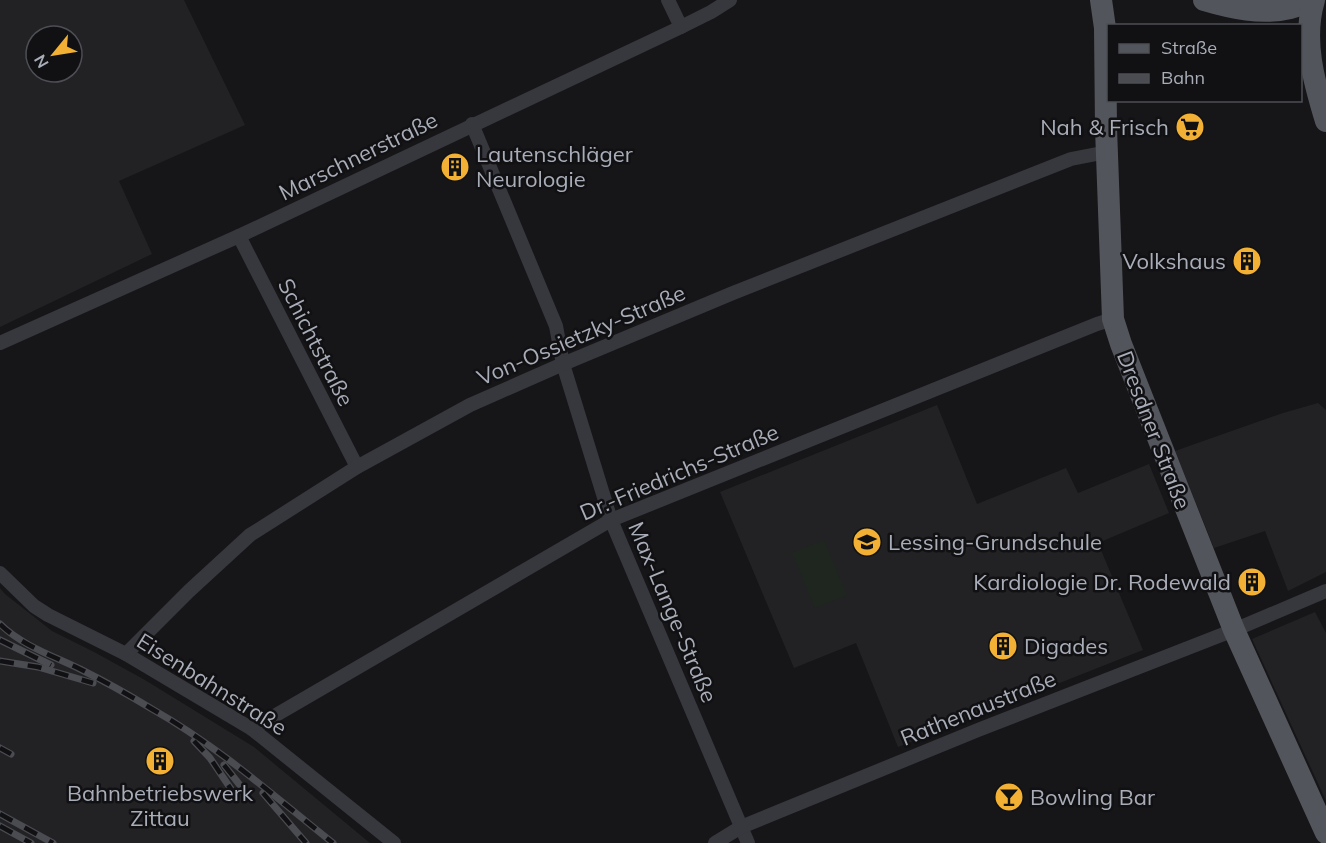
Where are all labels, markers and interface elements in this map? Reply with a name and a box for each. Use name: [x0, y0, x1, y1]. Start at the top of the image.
north arrow: [24, 24, 84, 84]
legend: [1107, 24, 1302, 102]
text: Straße: [1161, 36, 1217, 59]
text: N: [29, 51, 53, 72]
text: Bahn: [1161, 66, 1205, 89]
street label: Marschnerstraße: [274, 106, 442, 206]
supermarket icon: Nah & Frisch: [1174, 111, 1206, 143]
place label: Nah & Frisch: [1040, 113, 1169, 141]
place label: Lautenschläger Neurologie: [476, 140, 633, 193]
building icon: Lautenschläger Neurologie: [439, 151, 471, 183]
building icon: Volkshaus: [1231, 245, 1263, 277]
place label: Volkshaus: [1122, 247, 1226, 275]
street label: Schichtstraße: [272, 273, 360, 411]
street label: Von-Ossietzky-Straße: [473, 278, 689, 392]
street label: Dresdner Straße: [1111, 347, 1197, 513]
street label: Dr.-Friedrichs-Straße: [575, 417, 783, 527]
street label: Max-Lange-Straße: [622, 517, 724, 707]
school or university icon: Lessing-Grundschule: [851, 526, 883, 558]
place label: Lessing-Grundschule: [888, 528, 1102, 556]
building icon: Kardiologie Dr. Rodewald: [1236, 566, 1268, 598]
place label: Kardiologie Dr. Rodewald: [973, 568, 1231, 596]
street label: Eisenbahnstraße: [132, 627, 292, 741]
building icon: Digades: [987, 630, 1019, 662]
place label: Digades: [1024, 632, 1108, 660]
street label: Rathenaustraße: [896, 664, 1060, 752]
building icon: Bahnbetriebswerk Zittau: [144, 745, 176, 777]
place label: Bahnbetriebswerk Zittau: [67, 779, 254, 832]
bar icon: Bowling Bar: [993, 781, 1025, 813]
place label: Bowling Bar: [1030, 783, 1155, 811]

